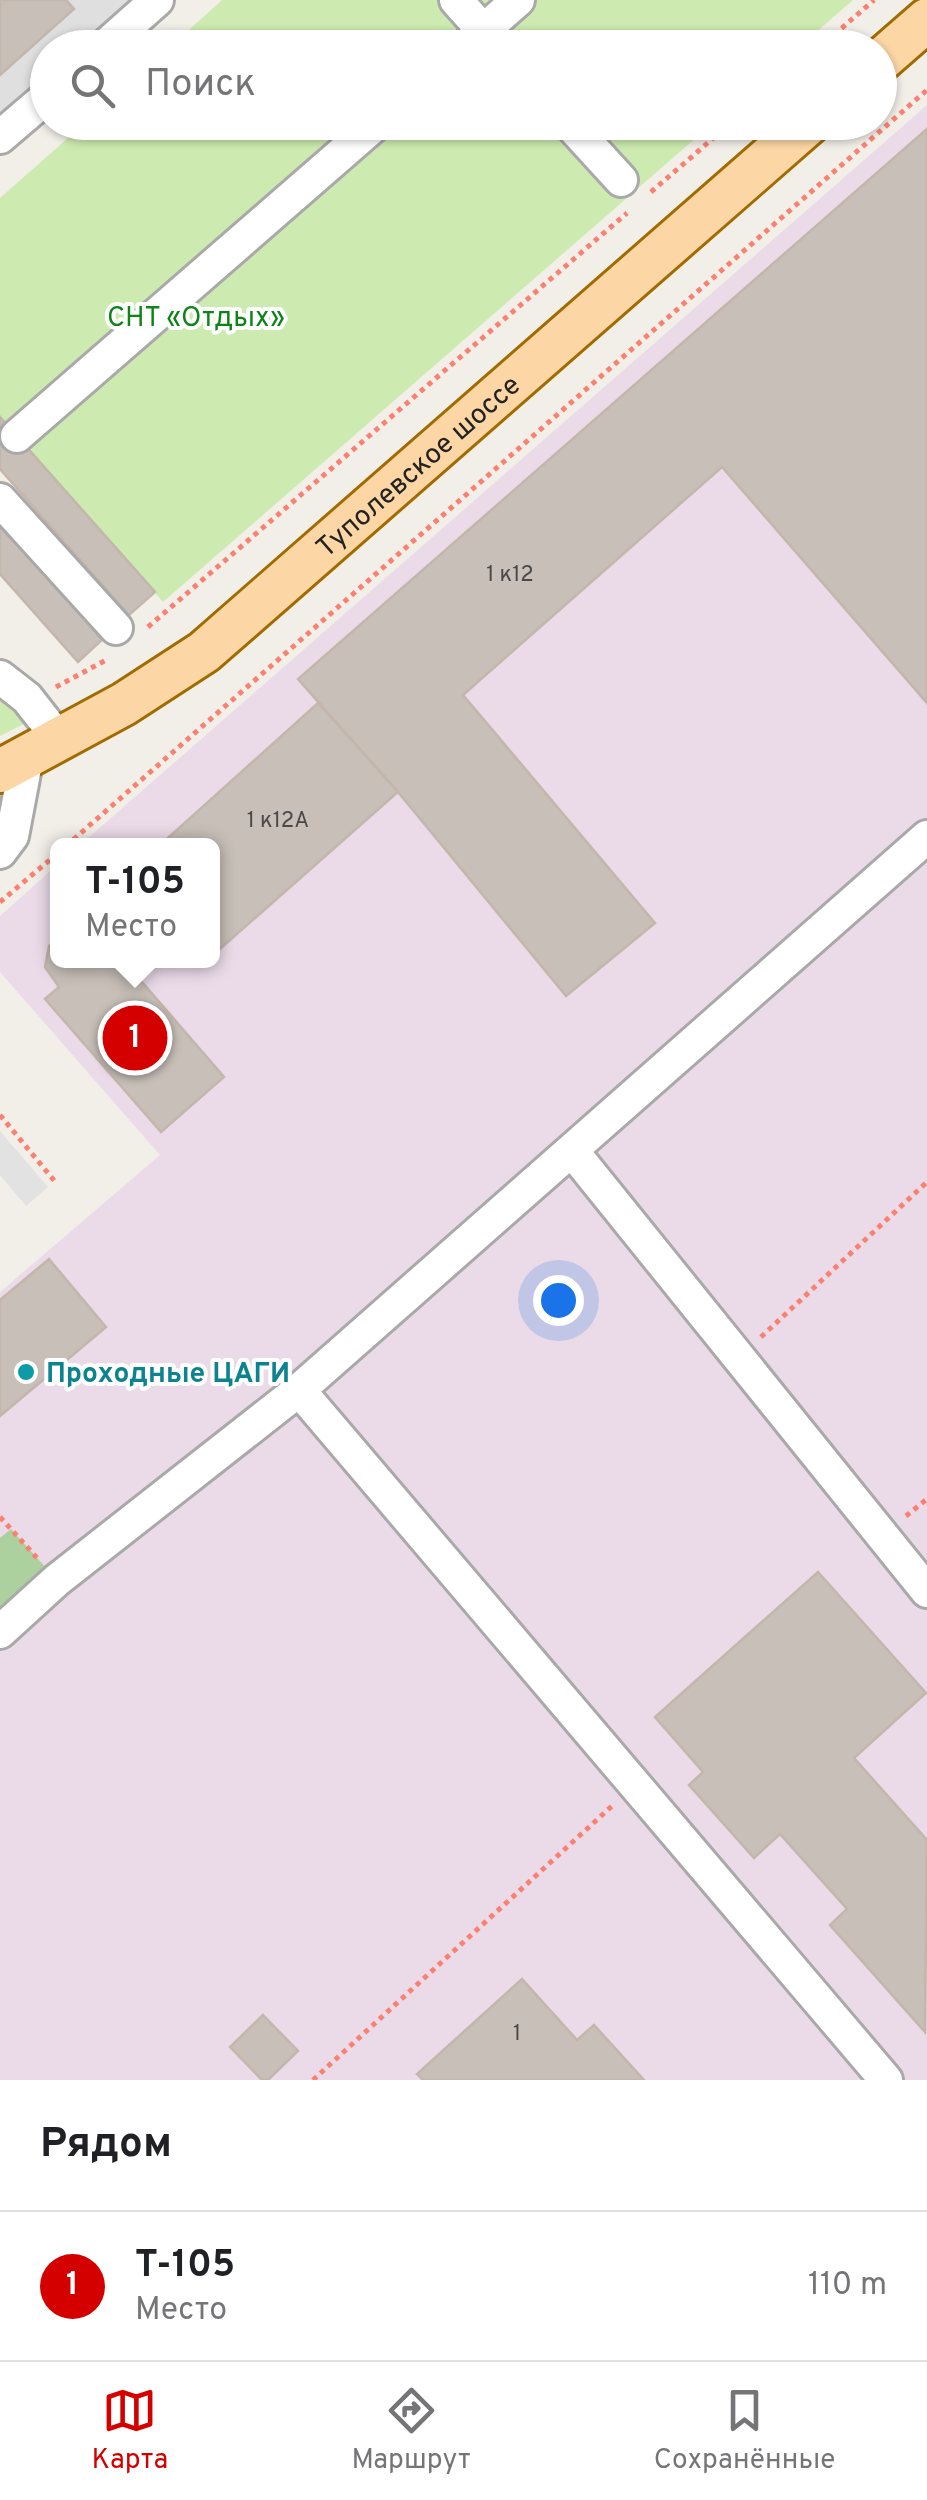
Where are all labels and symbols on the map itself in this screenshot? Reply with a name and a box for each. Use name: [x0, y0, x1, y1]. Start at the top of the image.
park label: СНТ «Отдых»: [107, 301, 285, 337]
street label: Туполевское шоссе: [310, 368, 529, 567]
house number: 1 к12: [486, 562, 534, 589]
house number: 1 к12А: [247, 808, 309, 835]
pin: 1: [102, 1000, 168, 1076]
your location: [533, 1275, 584, 1326]
place label: Проходные ЦАГИ: [46, 1357, 290, 1393]
marker: Проходные ЦАГИ: [15, 1361, 37, 1383]
house number: 1: [513, 2021, 521, 2048]

